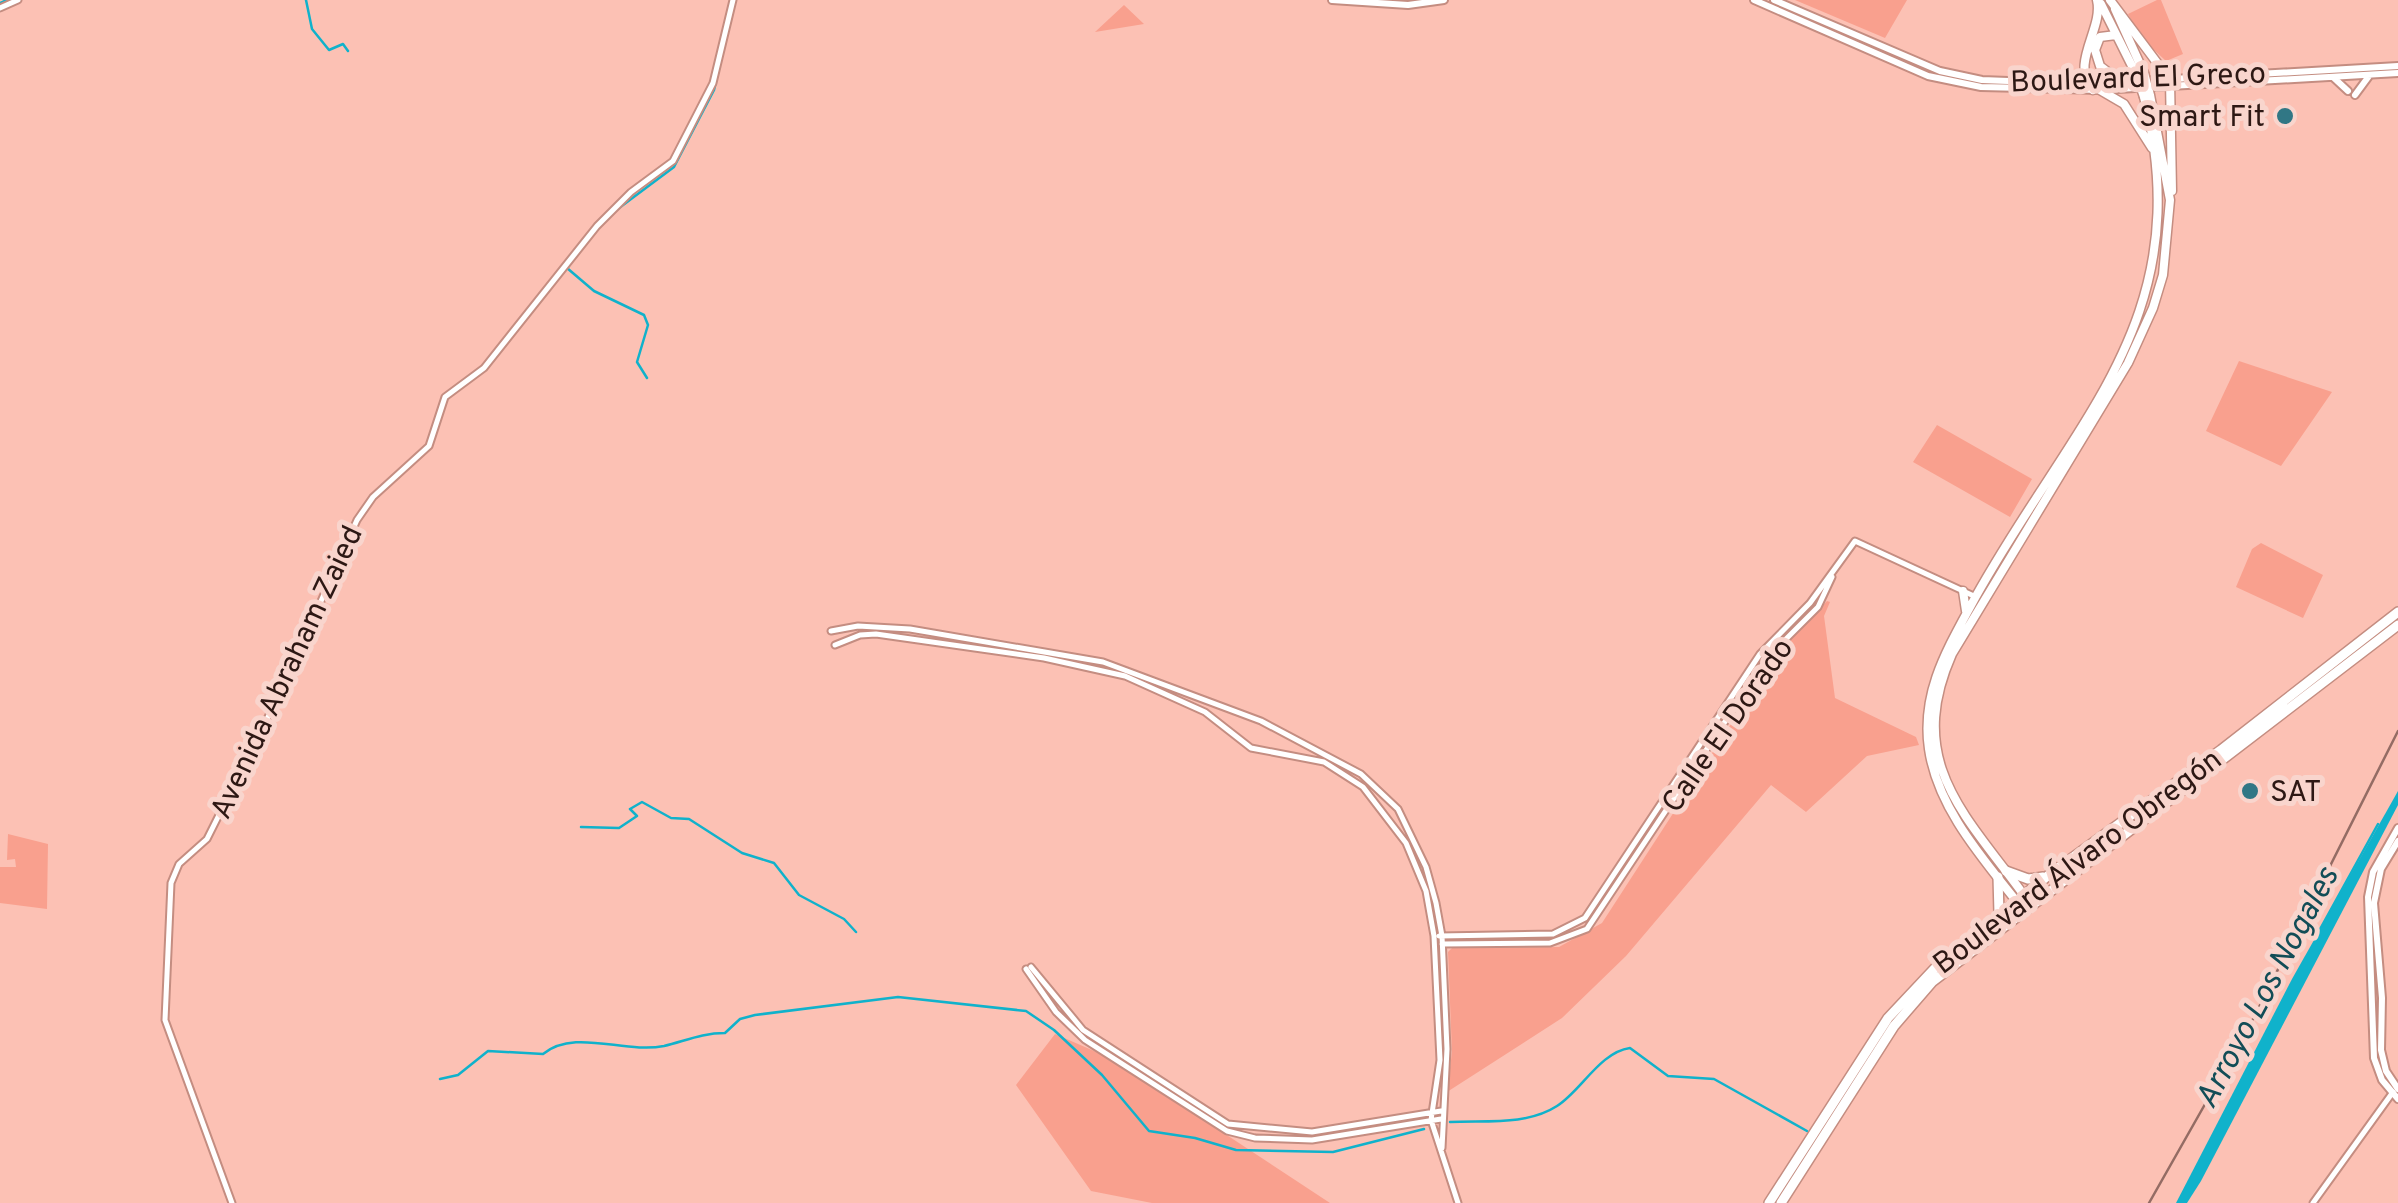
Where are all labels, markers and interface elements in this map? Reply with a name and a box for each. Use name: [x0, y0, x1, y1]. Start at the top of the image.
street label: Boulevard El Greco: [2010, 57, 2267, 102]
place label: Smart Fit: [2139, 100, 2265, 137]
marker: Smart Fit: [2274, 105, 2296, 127]
street label: Avenida Abraham Zaied: [204, 520, 373, 826]
street label: Calle El Dorado: [1655, 632, 1803, 821]
street label: Boulevard Álvaro Obregón: [1926, 741, 2230, 984]
place label: SAT: [2270, 775, 2321, 812]
marker: SAT: [2239, 780, 2261, 802]
water label: Arroyo Los Nogales: [2188, 860, 2349, 1116]

